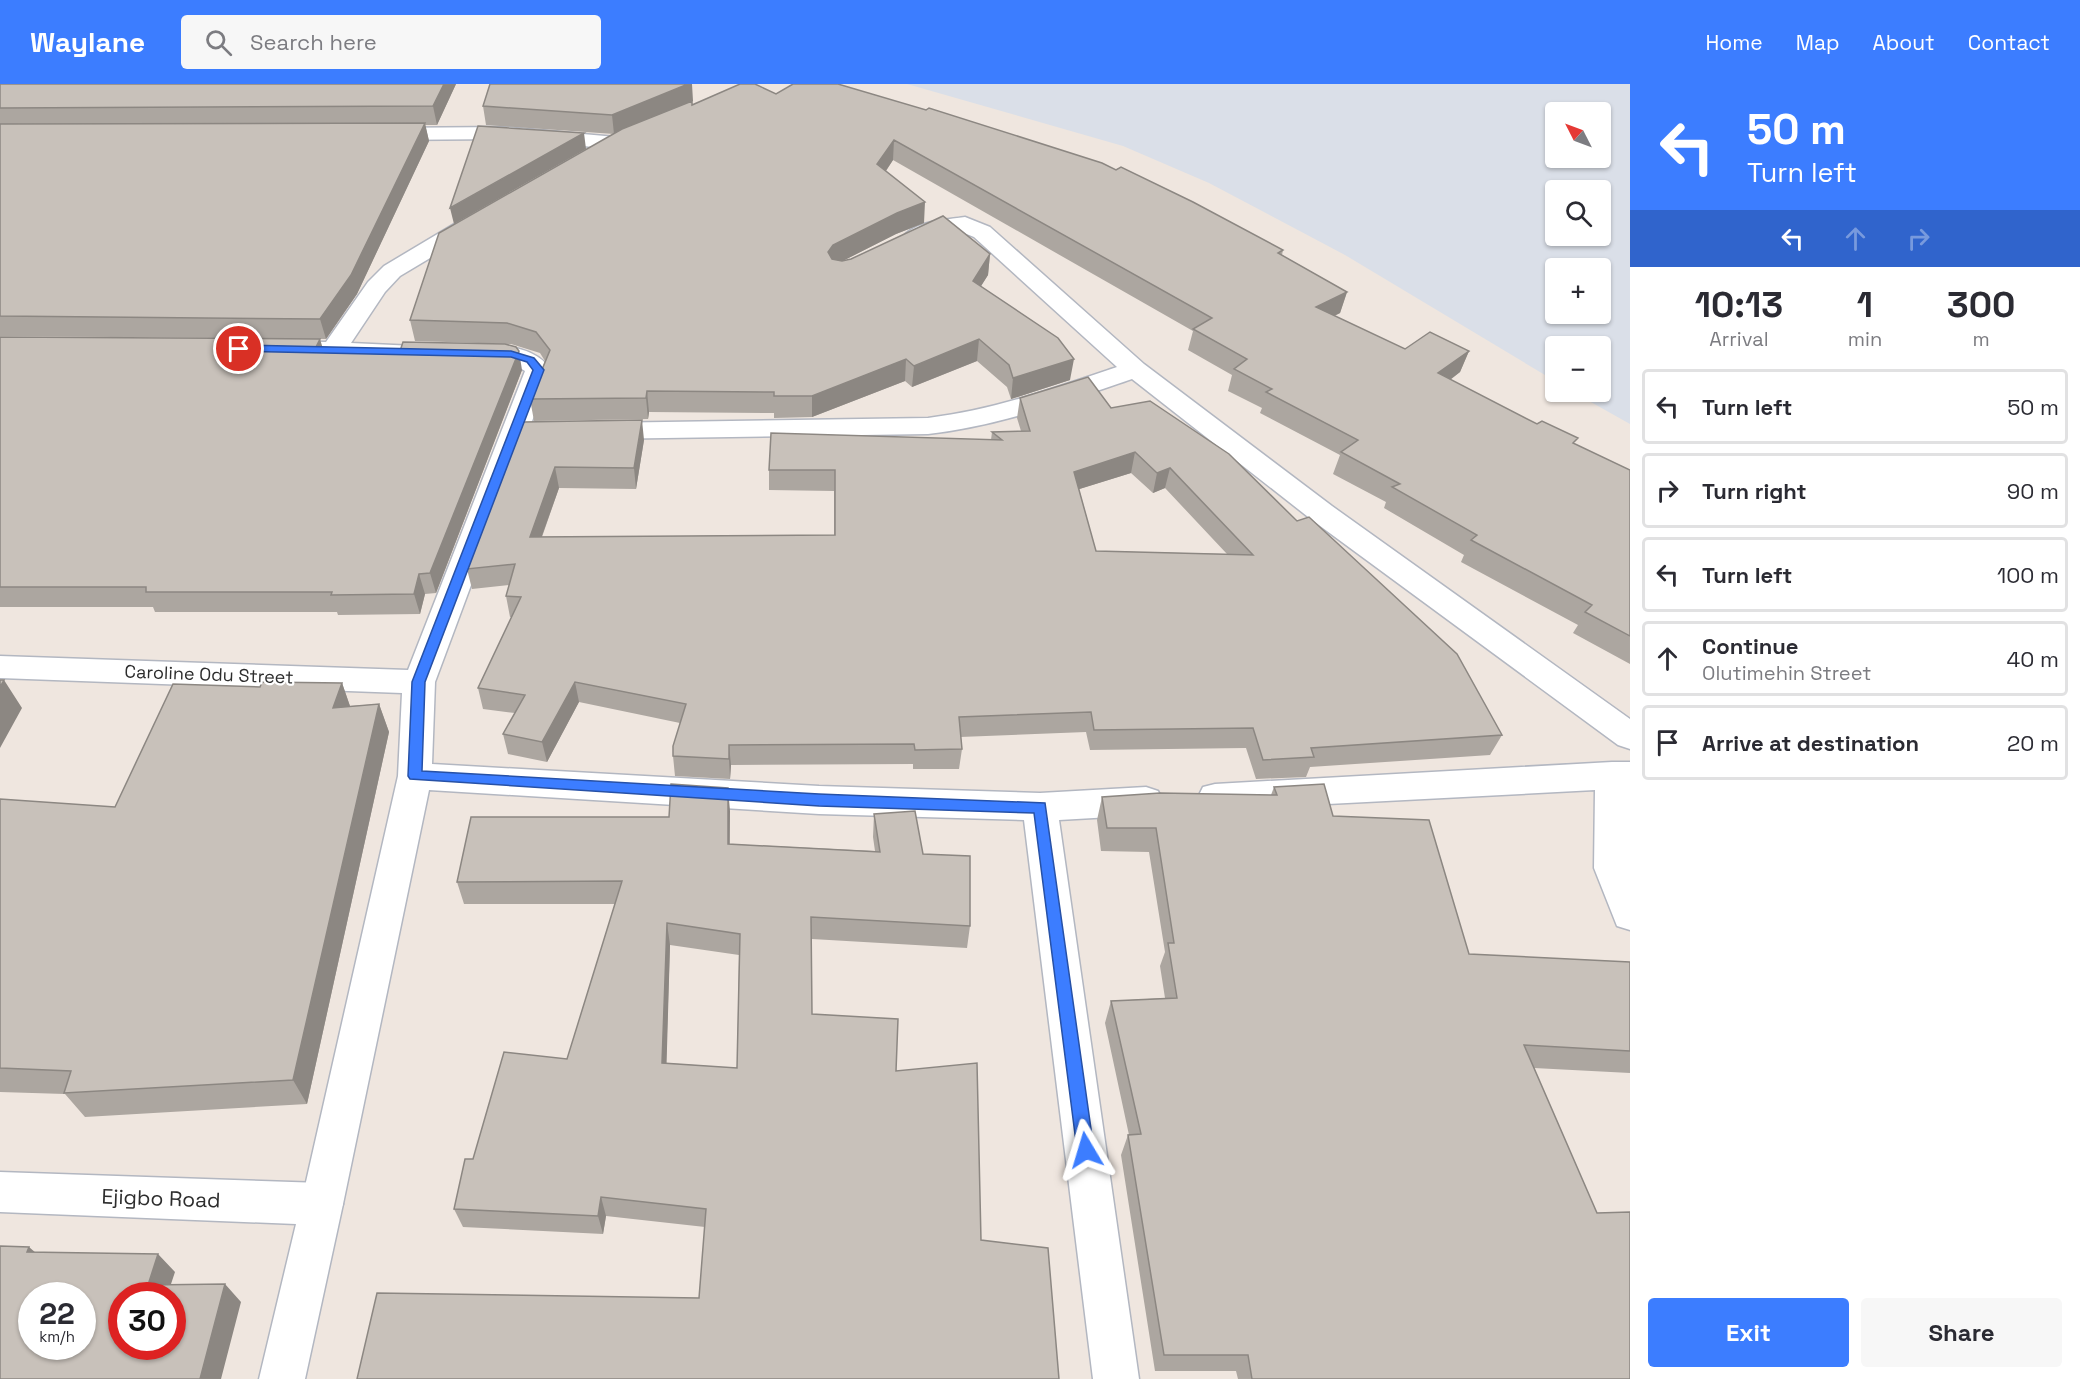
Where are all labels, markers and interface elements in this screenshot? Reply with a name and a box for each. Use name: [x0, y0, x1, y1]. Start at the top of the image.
search box: [181, 15, 601, 69]
text: Waylane: [30, 24, 145, 60]
icon: search: [202, 26, 235, 59]
text: Search here: [250, 28, 377, 56]
text: Home: [1705, 29, 1763, 56]
text: Map: [1796, 29, 1840, 56]
text: About: [1873, 29, 1935, 56]
text: Contact: [1968, 29, 2050, 56]
north arrow: [1545, 102, 1611, 168]
map controls: [1545, 102, 1611, 402]
text: 50 m: [1747, 103, 1846, 156]
icon: left: [1648, 108, 1726, 186]
text: Turn left: [1747, 155, 1857, 190]
button: search: [1545, 180, 1611, 246]
icon: left: [1776, 222, 1809, 255]
icon: ahead: [1839, 222, 1872, 255]
icon: right: [1902, 222, 1935, 255]
button: +: [1545, 258, 1611, 324]
text: 10:13: [1695, 282, 1783, 328]
text: 1: [1857, 282, 1873, 328]
text: 300: [1947, 282, 2015, 328]
pin: [213, 323, 264, 374]
text: Arrival: [1709, 326, 1769, 352]
text: min: [1848, 326, 1882, 352]
text: m: [1972, 326, 1990, 352]
icon: arrive: [222, 332, 255, 365]
button: −: [1545, 336, 1611, 402]
icon: left: [1651, 390, 1684, 423]
text: Turn left: [1702, 393, 1792, 421]
text: 50 m: [2007, 393, 2059, 421]
icon: right: [1651, 474, 1684, 507]
text: Turn right: [1702, 477, 1807, 505]
text: 90 m: [2007, 477, 2059, 505]
icon: left: [1651, 558, 1684, 591]
text: Turn left: [1702, 561, 1792, 589]
text: 100 m: [1997, 561, 2059, 589]
text: Continue: [1702, 632, 1798, 660]
icon: ahead: [1651, 642, 1684, 675]
text: 40 m: [2007, 645, 2059, 673]
street label: Caroline Odu Street: [124, 660, 294, 688]
text: Olutimehin Street: [1702, 660, 1871, 686]
icon: arrive: [1651, 726, 1684, 759]
text: Arrive at destination: [1702, 729, 1919, 757]
text: 20 m: [2007, 729, 2059, 757]
position arrow: [1054, 1118, 1118, 1182]
street label: Ejigbo Road: [101, 1182, 221, 1214]
speed limit sign: 30: [108, 1282, 186, 1360]
text: 22: [39, 1294, 75, 1333]
button: Exit: [1648, 1298, 1849, 1367]
button: Share: [1861, 1298, 2062, 1367]
text: km/h: [39, 1327, 75, 1346]

